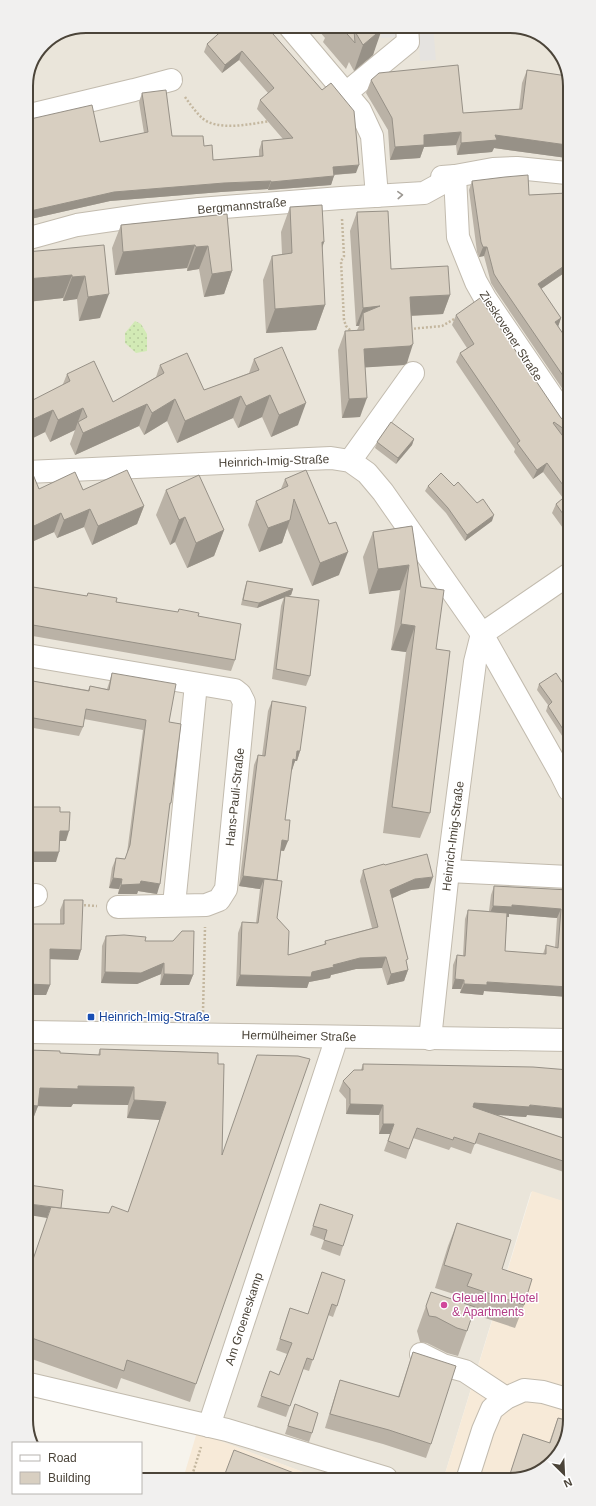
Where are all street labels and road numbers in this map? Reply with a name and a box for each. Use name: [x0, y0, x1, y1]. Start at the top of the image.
street label: Bergmannstraße: [197, 195, 287, 217]
street label: Zieskovener Straße: [477, 288, 546, 384]
street label: Heinrich-Imig-Straße: [218, 452, 330, 470]
street label: Hans-Pauli-Straße: [223, 747, 247, 847]
street label: Heinrich-Imig-Straße: [439, 780, 467, 892]
street label: Hermülheimer Straße: [242, 1028, 357, 1044]
street label: Am Groeneskamp: [222, 1271, 266, 1367]

